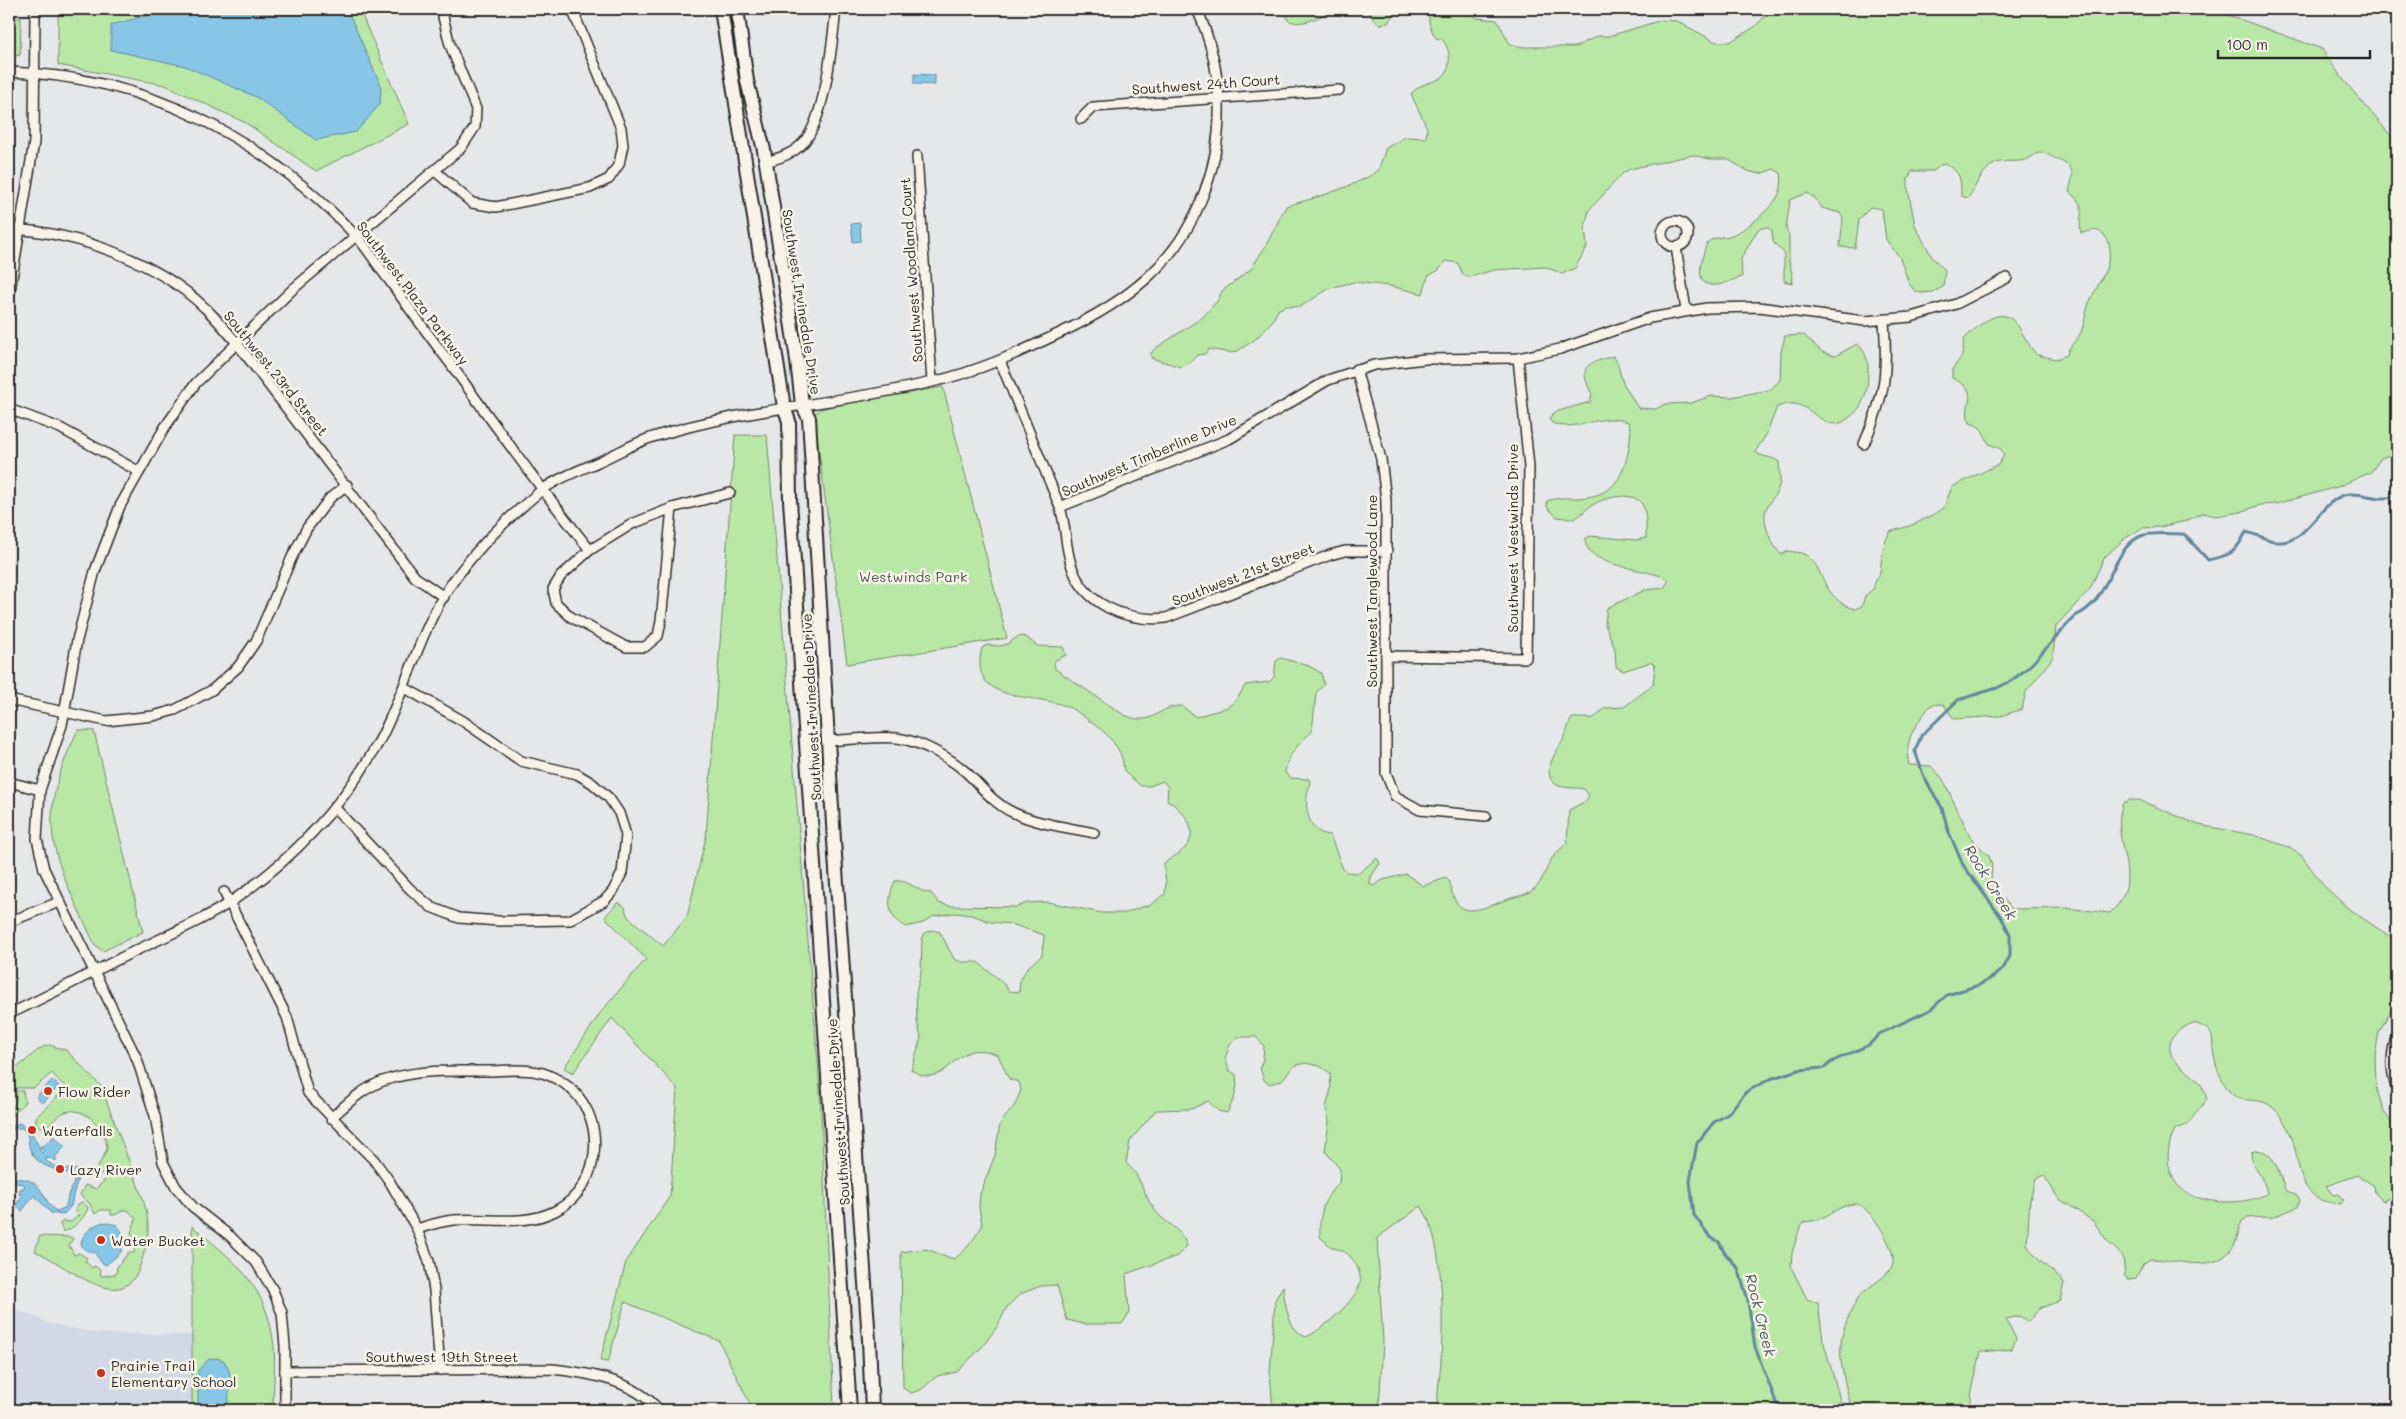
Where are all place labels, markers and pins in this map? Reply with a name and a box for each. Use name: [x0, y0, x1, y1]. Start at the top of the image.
place label: Flow Rider: [58, 1082, 131, 1101]
marker: Flow Rider: [42, 1085, 54, 1097]
place label: Waterfalls: [42, 1121, 113, 1140]
marker: Waterfalls: [26, 1124, 38, 1136]
place label: Lazy River: [70, 1160, 142, 1179]
marker: Lazy River: [54, 1163, 66, 1175]
place label: Water Bucket: [111, 1231, 205, 1250]
marker: Water Bucket: [95, 1234, 107, 1246]
place label: Prairie Trail Elementary School: [111, 1356, 237, 1391]
marker: Prairie Trail Elementary School: [95, 1367, 107, 1379]

